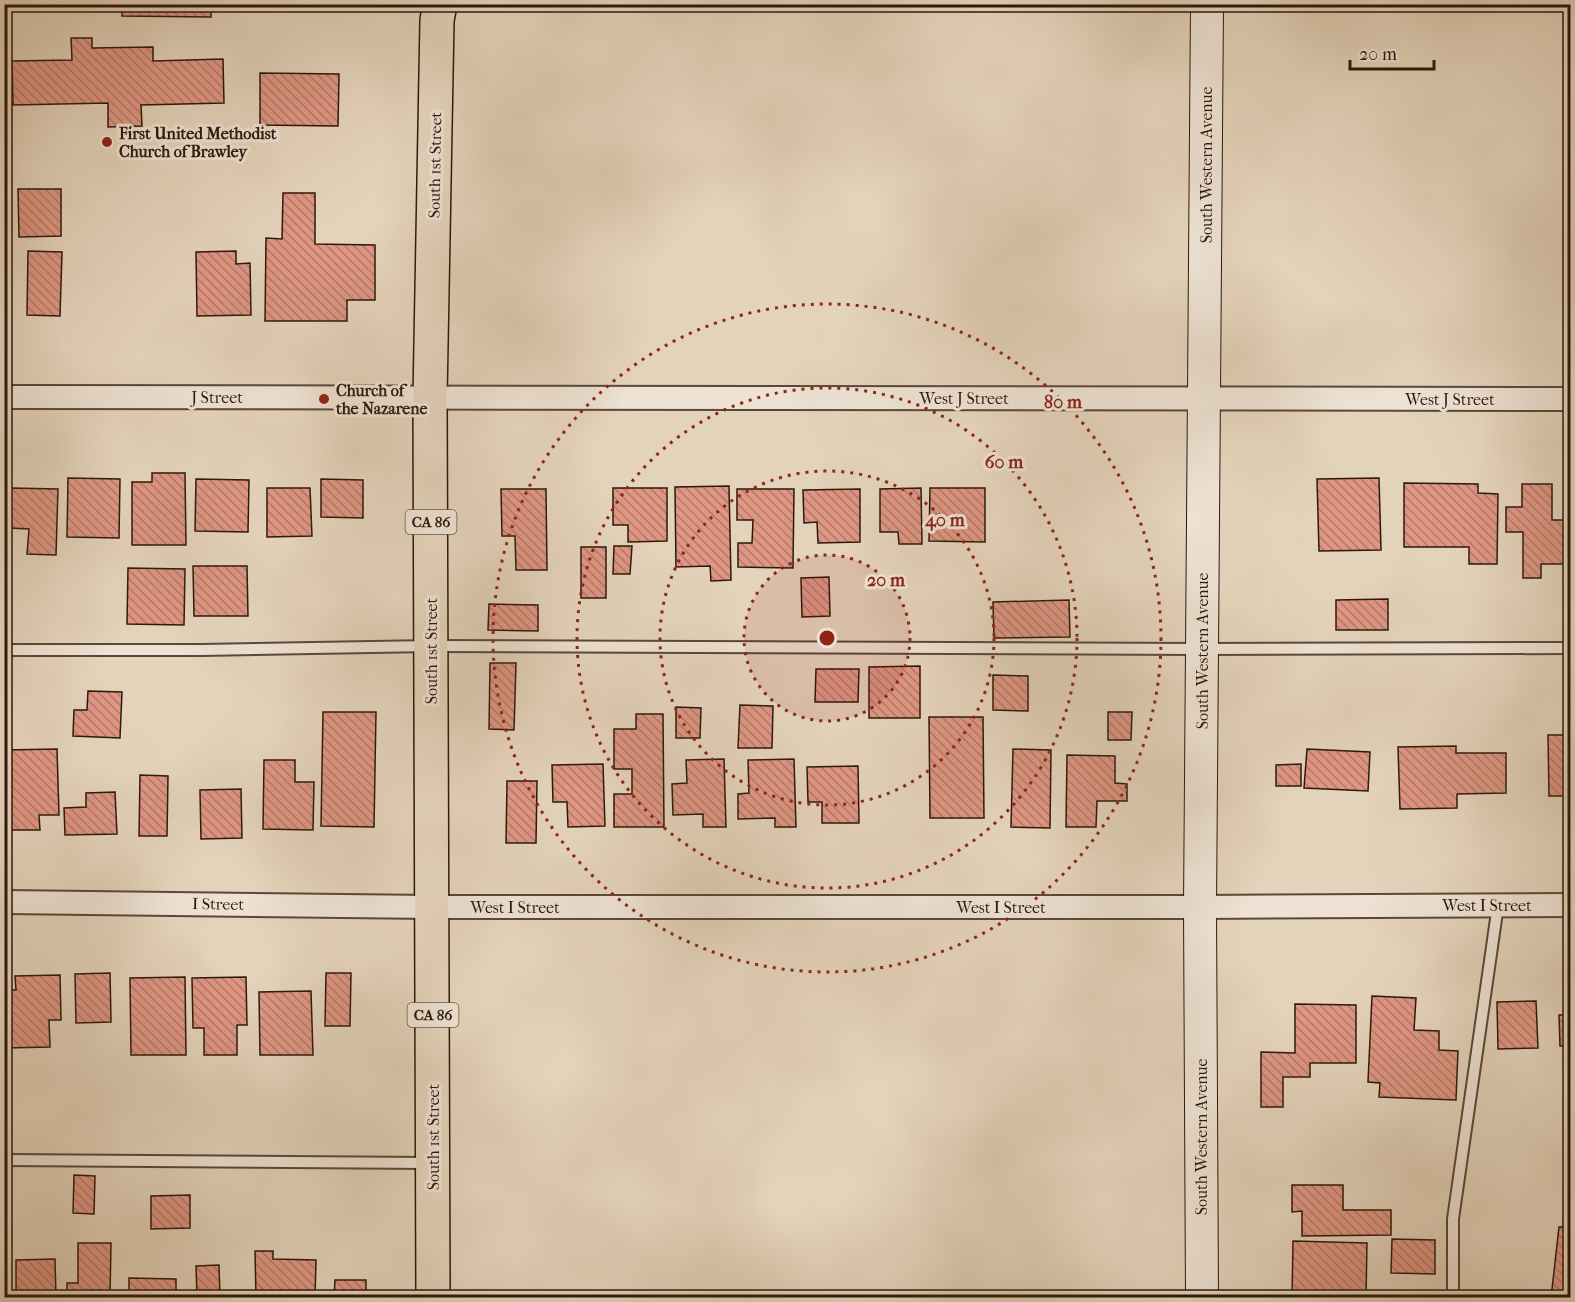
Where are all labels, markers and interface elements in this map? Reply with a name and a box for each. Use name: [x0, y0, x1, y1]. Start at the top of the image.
scale bar: [1350, 33, 1434, 71]
text: 20 m: [1359, 44, 1397, 65]
street label: South Western Avenue: [1197, 87, 1216, 243]
street label: South 1st Street: [425, 111, 445, 218]
place label: First United Methodist Church of Brawley: [118, 124, 277, 162]
marker: First United Methodist Church of Brawley: [100, 135, 114, 149]
place label: Church of the Nazarene: [335, 381, 427, 418]
street label: J Street: [189, 388, 243, 407]
street label: West J Street: [918, 389, 1009, 408]
street label: West J Street: [1404, 390, 1495, 409]
marker: Church of the Nazarene: [317, 392, 331, 406]
text: 80 m: [1044, 392, 1083, 413]
text: 60 m: [985, 452, 1024, 473]
road number: CA 86: [406, 510, 456, 534]
text: 40 m: [924, 510, 966, 531]
text: 20 m: [867, 570, 906, 591]
street label: South Western Avenue: [1193, 573, 1212, 729]
street label: South 1st Street: [422, 598, 441, 704]
centre of rings: [817, 628, 837, 648]
street label: I Street: [192, 894, 244, 914]
street label: West I Street: [1441, 896, 1532, 915]
street label: West I Street: [469, 898, 560, 917]
street label: West I Street: [955, 898, 1046, 917]
road number: CA 86: [408, 1003, 458, 1027]
street label: South Western Avenue: [1192, 1059, 1211, 1215]
street label: South 1st Street: [424, 1084, 443, 1190]

